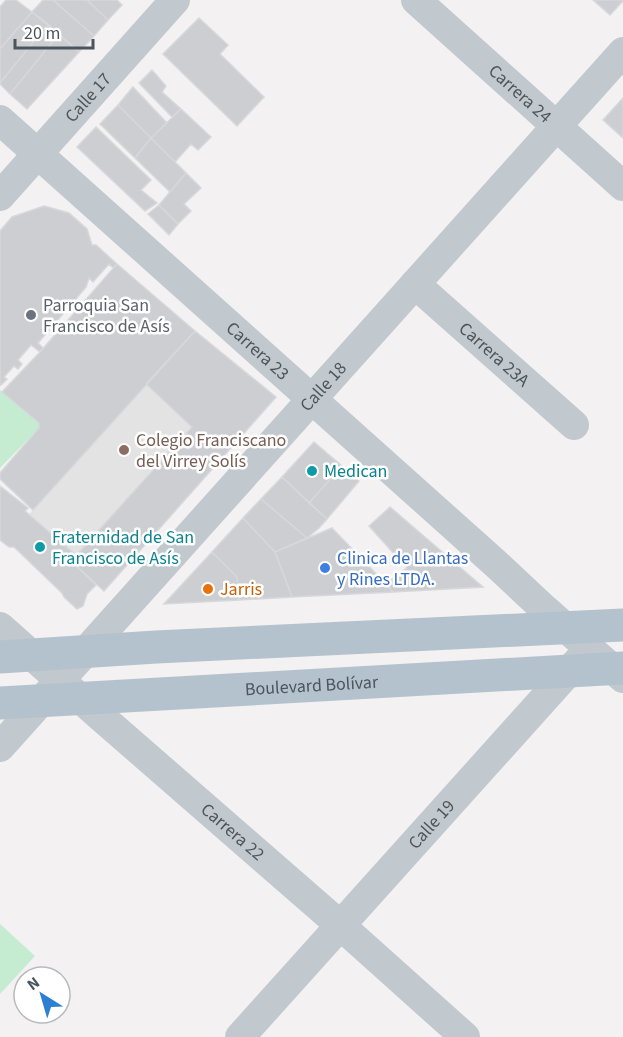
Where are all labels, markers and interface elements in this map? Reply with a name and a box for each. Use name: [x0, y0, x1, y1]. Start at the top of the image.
scale bar: [15, 12, 93, 50]
text: 20 m: [24, 21, 60, 46]
street label: Carrera 24: [483, 59, 557, 129]
street label: Calle 17: [59, 67, 117, 128]
place label: Parroquia San Francisco de Asís: [43, 293, 170, 339]
marker: Parroquia San Francisco de Asís: [24, 308, 38, 322]
street label: Carrera 23: [221, 316, 295, 386]
street label: Carrera 23A: [454, 316, 535, 393]
street label: Calle 18: [294, 356, 352, 417]
place label: Colegio Franciscano del Virrey Solís: [136, 428, 286, 474]
marker: Colegio Franciscano del Virrey Solís: [117, 443, 131, 457]
place label: Medican: [324, 459, 387, 484]
marker: Medican: [305, 464, 319, 478]
place label: Fraternidad de San Francisco de Asís: [52, 525, 194, 571]
marker: Fraternidad de San Francisco de Asís: [33, 540, 47, 554]
place label: Clinica de Llantas y Rines LTDA.: [337, 546, 468, 592]
marker: Clinica de Llantas y Rines LTDA.: [318, 561, 332, 575]
place label: Jarris: [220, 577, 262, 602]
marker: Jarris: [201, 582, 215, 596]
street label: Boulevard Bolívar: [244, 669, 380, 702]
street label: Calle 19: [402, 794, 460, 855]
street label: Carrera 22: [196, 797, 270, 866]
north arrow: [12, 965, 72, 1025]
text: N: [23, 972, 44, 996]

